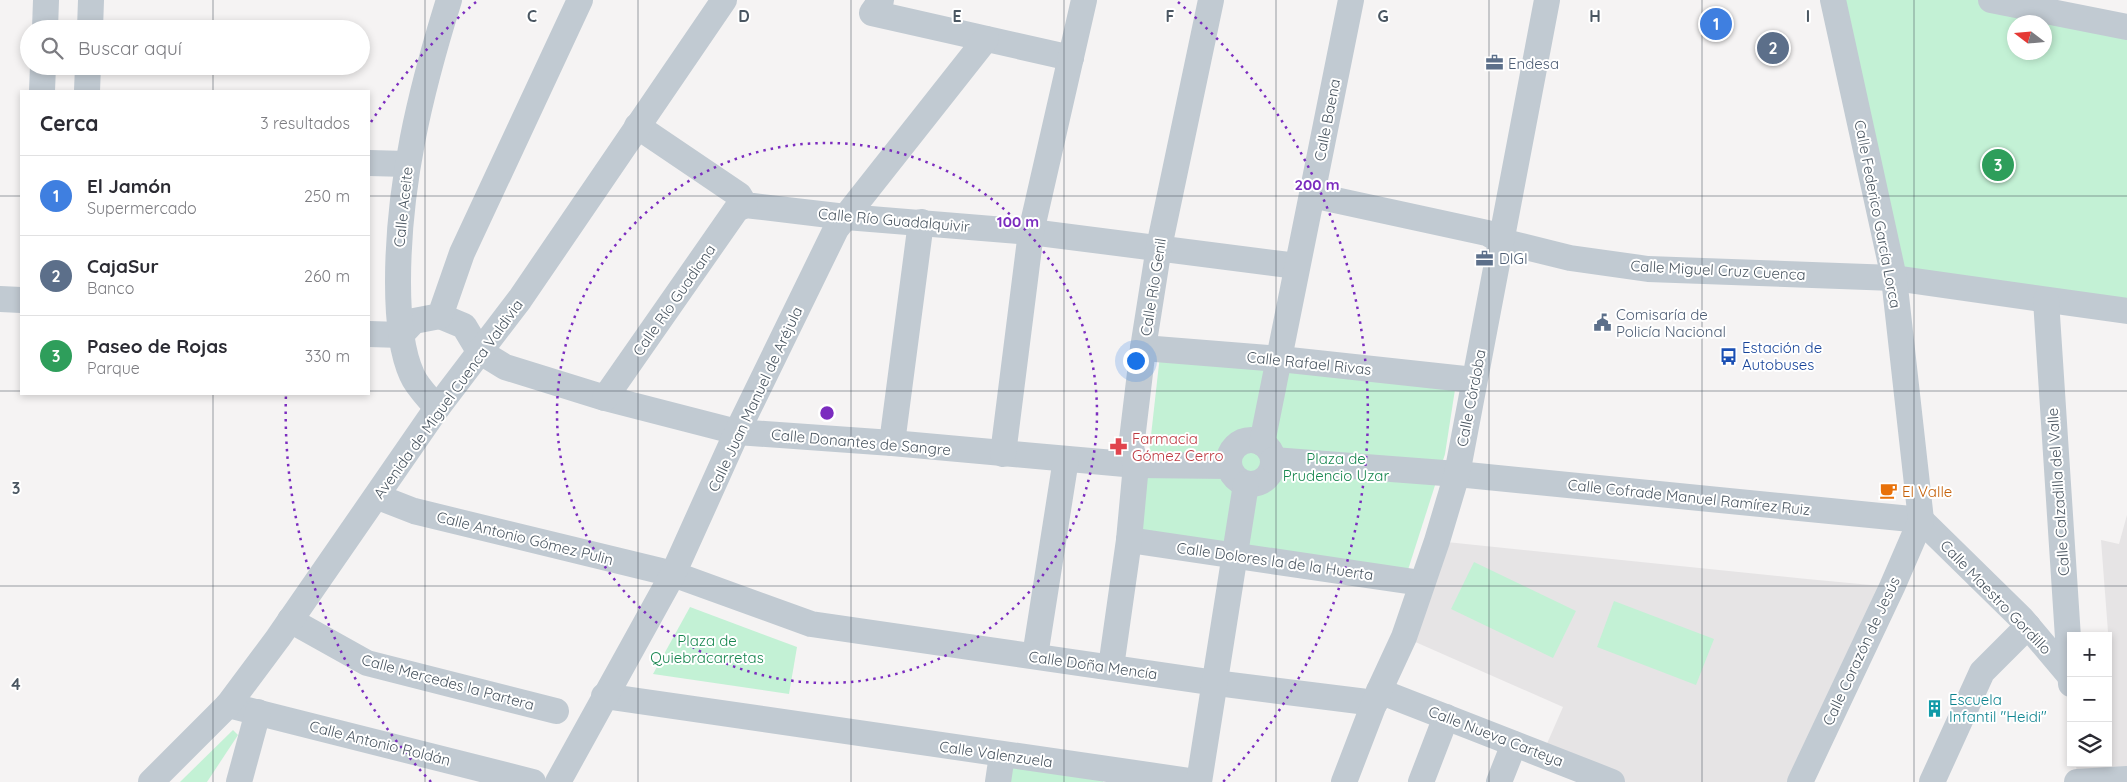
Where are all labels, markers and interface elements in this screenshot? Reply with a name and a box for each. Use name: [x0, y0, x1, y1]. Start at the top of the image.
pin: 1: [1700, 5, 1732, 43]
text: C: [527, 6, 537, 26]
text: D: [738, 6, 750, 26]
text: E: [952, 6, 962, 26]
text: F: [1166, 6, 1175, 26]
text: G: [1377, 6, 1389, 26]
text: H: [1589, 6, 1601, 26]
text: I: [1806, 6, 1810, 26]
north arrow: [2007, 15, 2052, 60]
search box: [20, 20, 370, 75]
pin: 2: [1757, 29, 1789, 67]
icon: search: [38, 34, 66, 62]
text: Buscar aquí: [78, 36, 182, 60]
office icon: Endesa: [1484, 53, 1504, 73]
place label: Endesa: [1508, 54, 1559, 73]
street label: Calle Baena: [1310, 77, 1344, 163]
text: Cerca: [40, 110, 98, 136]
text: 3 resultados: [260, 113, 350, 133]
street label: Calle Federico García Lorca: [1850, 118, 1906, 310]
pin: 3: [1982, 146, 2014, 184]
street label: Calle Aceite: [389, 166, 417, 248]
text: El Jamón: [87, 174, 171, 198]
text: 200 m: [1295, 175, 1340, 194]
text: 1: [53, 186, 59, 206]
text: 250 m: [304, 186, 350, 206]
text: Supermercado: [87, 198, 197, 218]
street label: Calle Río Guadalquivir: [818, 204, 971, 236]
text: 100 m: [997, 212, 1039, 231]
street label: Calle Río Genil: [1136, 237, 1170, 337]
street label: Calle Río Guadiana: [628, 241, 720, 359]
office icon: DIGI: [1475, 248, 1495, 268]
place label: DIGI: [1499, 249, 1528, 268]
text: CajaSur: [87, 254, 159, 278]
street label: Calle Miguel Cruz Cuenca: [1630, 256, 1806, 284]
text: 2: [51, 266, 61, 286]
text: 260 m: [304, 266, 350, 286]
text: Banco: [87, 278, 134, 298]
street label: Avenida de Miguel Cuenca Valdivia: [369, 296, 527, 502]
street label: Calle Juan Manuel de Aréjula: [704, 303, 806, 495]
place label: Comisaría de Policía Nacional: [1616, 305, 1726, 341]
public building icon: Comisaría de Policía Nacional: [1592, 313, 1612, 333]
text: Paseo de Rojas: [87, 334, 227, 358]
place label: Estación de Autobuses: [1742, 338, 1822, 374]
text: 3: [52, 346, 60, 366]
text: 330 m: [305, 346, 350, 366]
bus stop icon: Estación de Autobuses: [1718, 346, 1738, 366]
street label: Calle Rafael Rivas: [1246, 347, 1372, 379]
your location: [1123, 348, 1149, 374]
street label: Calle Córdoba: [1452, 348, 1490, 448]
text: Parque: [87, 358, 140, 378]
centre of rings: [818, 404, 836, 422]
street label: Calle Calzadilla del Valle: [2043, 407, 2073, 577]
street label: Calle Donantes de Sangre: [770, 425, 952, 459]
place label: Farmacia Gómez Cerro: [1132, 429, 1223, 465]
pharmacy icon: Farmacia Gómez Cerro: [1108, 437, 1128, 457]
park label: Plaza de Prudencio Uzar: [1283, 449, 1389, 485]
street label: Calle Cofrade Manuel Ramírez Ruiz: [1567, 475, 1811, 519]
text: 3: [12, 478, 20, 498]
cafe icon: El Valle: [1878, 481, 1898, 501]
place label: El Valle: [1902, 482, 1952, 501]
street label: Calle Antonio Gómez Pulin: [435, 507, 615, 569]
street label: Calle Maestro Gordillo: [1936, 536, 2056, 658]
street label: Calle Dolores la de la Huerta: [1176, 538, 1374, 584]
street label: Calle Corazón de Jesús: [1818, 574, 1904, 728]
park label: Plaza de Quiebracarretas: [650, 631, 764, 667]
map controls: [2067, 632, 2112, 767]
button: +: [2067, 632, 2112, 677]
street label: Calle Doña Mencía: [1027, 647, 1159, 683]
street label: Calle Mercedes la Partera: [360, 650, 536, 714]
text: 4: [11, 674, 21, 694]
button: −: [2067, 677, 2112, 722]
place label: Escuela Infantil "Heidi": [1949, 690, 2047, 726]
building icon: Escuela Infantil "Heidi": [1925, 698, 1945, 718]
street label: Calle Nueva Carteya: [1426, 702, 1566, 770]
street label: Calle Antonio Roldán: [307, 716, 453, 770]
button: layers: [2067, 722, 2112, 767]
street label: Calle Valenzuela: [938, 737, 1054, 771]

